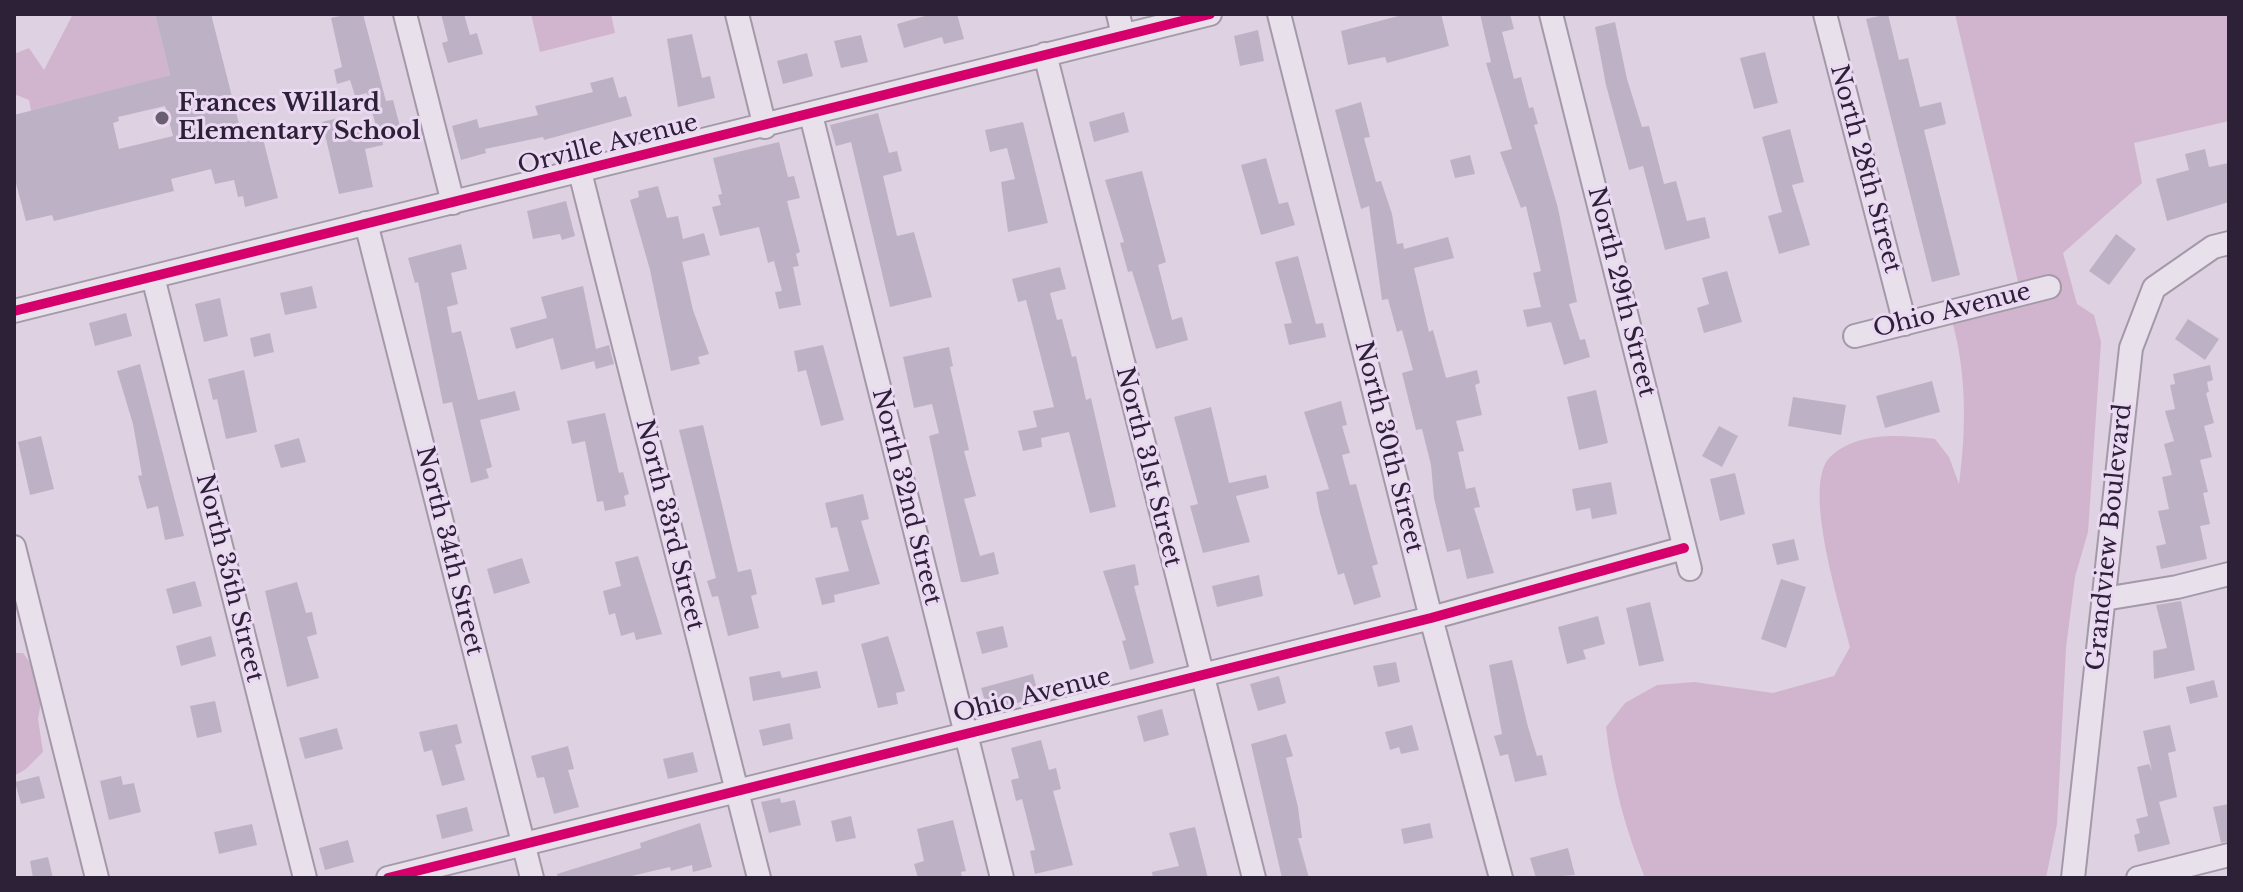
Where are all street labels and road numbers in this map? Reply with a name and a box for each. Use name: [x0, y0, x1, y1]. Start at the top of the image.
street label: North 28th Street: [1823, 62, 1907, 276]
street label: Orville Avenue: [515, 109, 701, 181]
street label: North 29th Street: [1581, 184, 1661, 400]
street label: Ohio Avenue: [1870, 278, 2034, 344]
street label: North 30th Street: [1348, 338, 1428, 556]
street label: North 31st Street: [1109, 364, 1187, 570]
street label: North 32nd Street: [865, 386, 947, 608]
street label: Grandview Boulevard: [2082, 402, 2138, 672]
street label: North 33rd Street: [629, 416, 709, 634]
street label: North 34th Street: [409, 444, 489, 658]
street label: North 35th Street: [189, 471, 269, 685]
street label: Ohio Avenue: [950, 663, 1114, 729]

